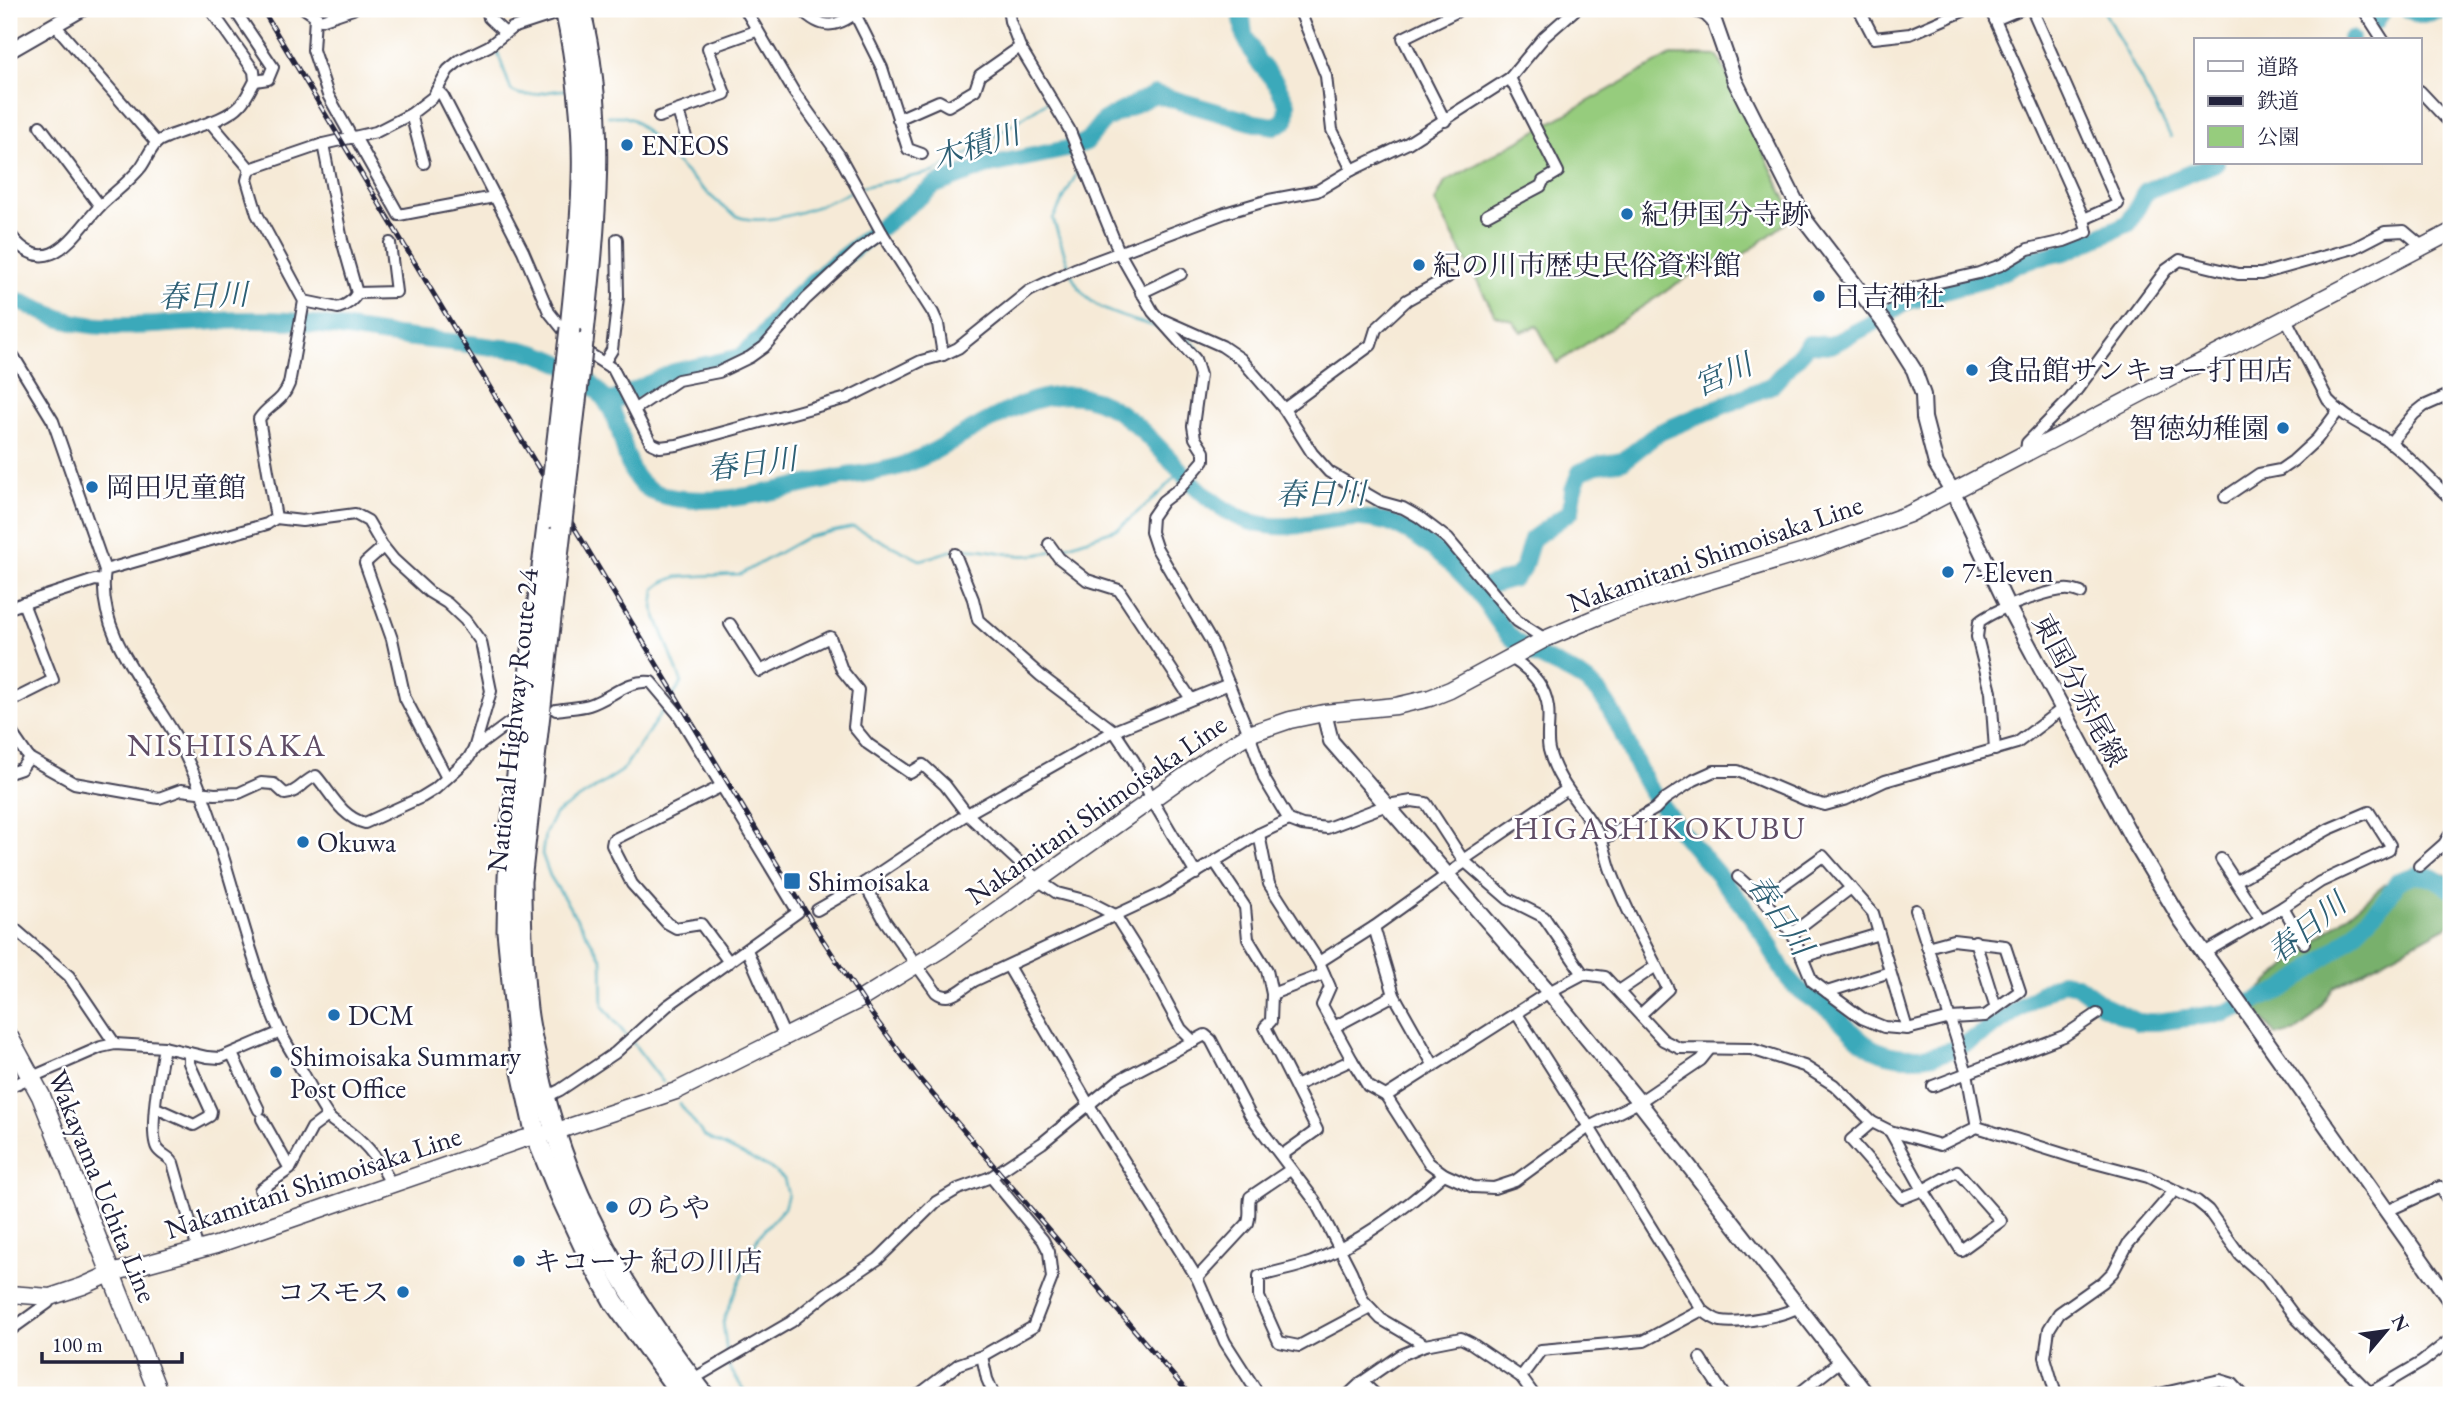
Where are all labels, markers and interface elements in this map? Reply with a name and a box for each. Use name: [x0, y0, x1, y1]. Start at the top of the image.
legend: [2194, 38, 2422, 164]
text: 道路: [2257, 53, 2299, 80]
text: 鉄道: [2257, 87, 2299, 114]
water label: 木積川: [927, 112, 1028, 178]
text: 公園: [2257, 123, 2299, 150]
place label: ENEOS: [641, 127, 729, 163]
marker: ENEOS: [619, 137, 635, 153]
place label: 紀伊国分寺跡: [1641, 196, 1809, 232]
marker: 紀伊国分寺跡: [1619, 206, 1635, 222]
place label: 紀の川市歴史民俗資料館: [1433, 247, 1741, 283]
marker: 紀の川市歴史民俗資料館: [1411, 257, 1427, 273]
water label: 春日川: [157, 274, 252, 317]
place label: 日吉神社: [1833, 278, 1945, 314]
marker: 日吉神社: [1811, 288, 1827, 304]
water label: 宮川: [1687, 343, 1761, 405]
place label: 食品館サンキョー打田店: [1986, 352, 2293, 388]
marker: 食品館サンキョー打田店: [1964, 362, 1980, 378]
place label: 智徳幼稚園: [2129, 410, 2269, 446]
marker: 智徳幼稚園: [2275, 420, 2291, 436]
water label: 春日川: [705, 438, 802, 488]
place label: 岡田児童館: [106, 469, 246, 505]
water label: 春日川: [1276, 473, 1369, 514]
marker: 岡田児童館: [84, 479, 100, 495]
street label: Nakamitani Shimoisaka Line: [1563, 486, 1867, 620]
place label: 7-Eleven: [1962, 554, 2054, 590]
marker: 7-Eleven: [1940, 564, 1956, 580]
street label: National Highway Route 24: [478, 566, 546, 873]
street label: 東国分赤尾線: [2025, 607, 2135, 773]
street label: Nakamitani Shimoisaka Line: [959, 705, 1233, 912]
district label: NISHIISAKA: [127, 724, 327, 766]
district label: HIGASHIKOKUBU: [1513, 807, 1807, 849]
place label: Okuwa: [317, 824, 397, 860]
marker: Okuwa: [295, 834, 311, 850]
place label: Shimoisaka: [808, 863, 930, 899]
water label: 春日川: [1739, 867, 1823, 965]
marker: Shimoisaka: [782, 871, 802, 891]
water label: 春日川: [2259, 882, 2356, 971]
place label: DCM: [348, 997, 414, 1033]
marker: DCM: [326, 1007, 342, 1023]
place label: Shimoisaka Summary Post Office: [290, 1038, 522, 1106]
marker: Shimoisaka Summary Post Office: [268, 1064, 284, 1080]
street label: Wakayama Uchita Line: [40, 1065, 166, 1308]
street label: Nakamitani Shimoisaka Line: [160, 1117, 466, 1247]
place label: のらや: [626, 1189, 710, 1225]
marker: のらや: [604, 1199, 620, 1215]
place label: キコーナ 紀の川店: [533, 1243, 763, 1279]
marker: キコーナ 紀の川店: [511, 1253, 527, 1269]
place label: コスモス: [277, 1274, 389, 1310]
marker: コスモス: [395, 1284, 411, 1300]
north arrow: [2352, 1296, 2422, 1366]
text: N: [2386, 1310, 2415, 1336]
scale bar: [42, 1320, 182, 1364]
text: 100 m: [52, 1331, 103, 1358]

